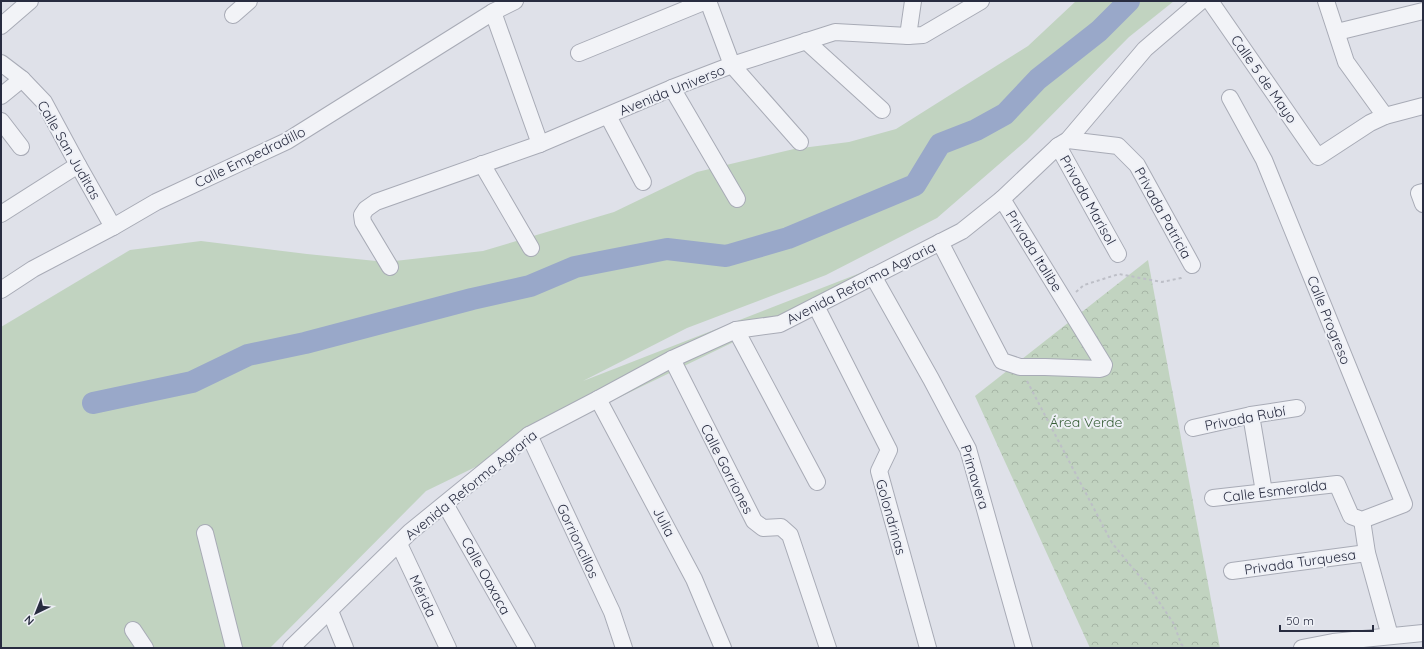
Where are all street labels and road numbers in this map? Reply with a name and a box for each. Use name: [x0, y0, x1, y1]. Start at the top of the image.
street label: Calle 5 de Mayo: [1227, 31, 1301, 127]
street label: Avenida Universo: [616, 61, 728, 119]
street label: Calle San Juditas: [33, 97, 105, 203]
street label: Calle Empedradillo: [192, 122, 308, 192]
street label: Privada Marisol: [1056, 152, 1120, 248]
street label: Privada Patricia: [1130, 164, 1196, 262]
street label: Privada Italibe: [1002, 207, 1066, 295]
street label: Avenida Reforma Agraria: [783, 238, 939, 328]
street label: Calle Progreso: [1303, 273, 1355, 367]
street label: Privada Rubí: [1203, 401, 1287, 435]
street label: Calle Gorriones: [697, 421, 757, 517]
street label: Avenida Reforma Agraria: [401, 426, 541, 544]
street label: Primavera: [957, 442, 993, 512]
street label: Calle Esmeralda: [1222, 476, 1328, 506]
street label: Golondrinas: [872, 477, 910, 557]
street label: Gorrioncillos: [553, 501, 603, 581]
street label: Julia: [649, 504, 679, 540]
street label: Calle Oaxaca: [457, 534, 515, 618]
street label: Privada Turquesa: [1243, 545, 1357, 579]
street label: Mérida: [405, 572, 441, 620]

